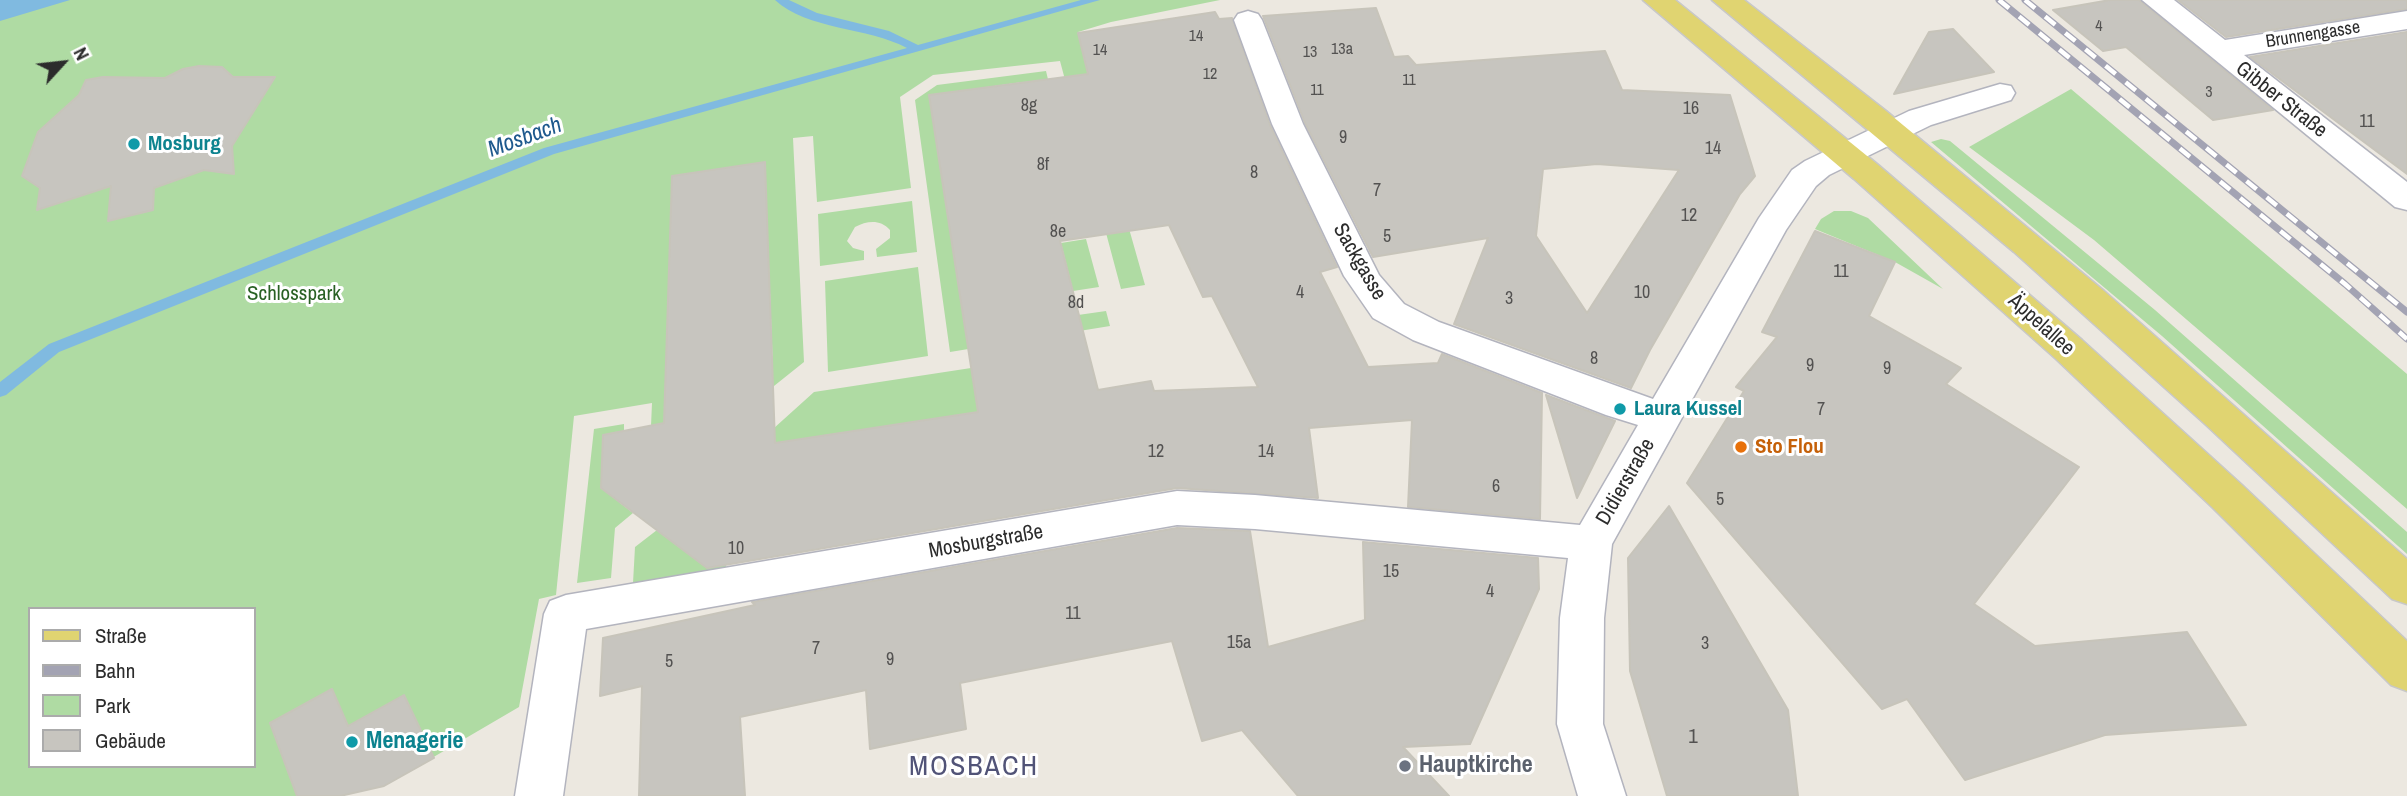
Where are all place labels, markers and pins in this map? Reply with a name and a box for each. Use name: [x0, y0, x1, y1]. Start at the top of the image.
place label: Mosburg: [148, 131, 221, 157]
marker: Mosburg: [126, 136, 142, 152]
place label: Laura Kussel: [1634, 396, 1742, 422]
marker: Laura Kussel: [1612, 401, 1628, 417]
place label: Sto Flou: [1755, 434, 1824, 460]
marker: Sto Flou: [1733, 439, 1749, 455]
place label: Menagerie: [366, 728, 463, 756]
marker: Menagerie: [344, 734, 360, 750]
place label: Hauptkirche: [1419, 752, 1533, 780]
marker: Hauptkirche: [1397, 758, 1413, 774]

